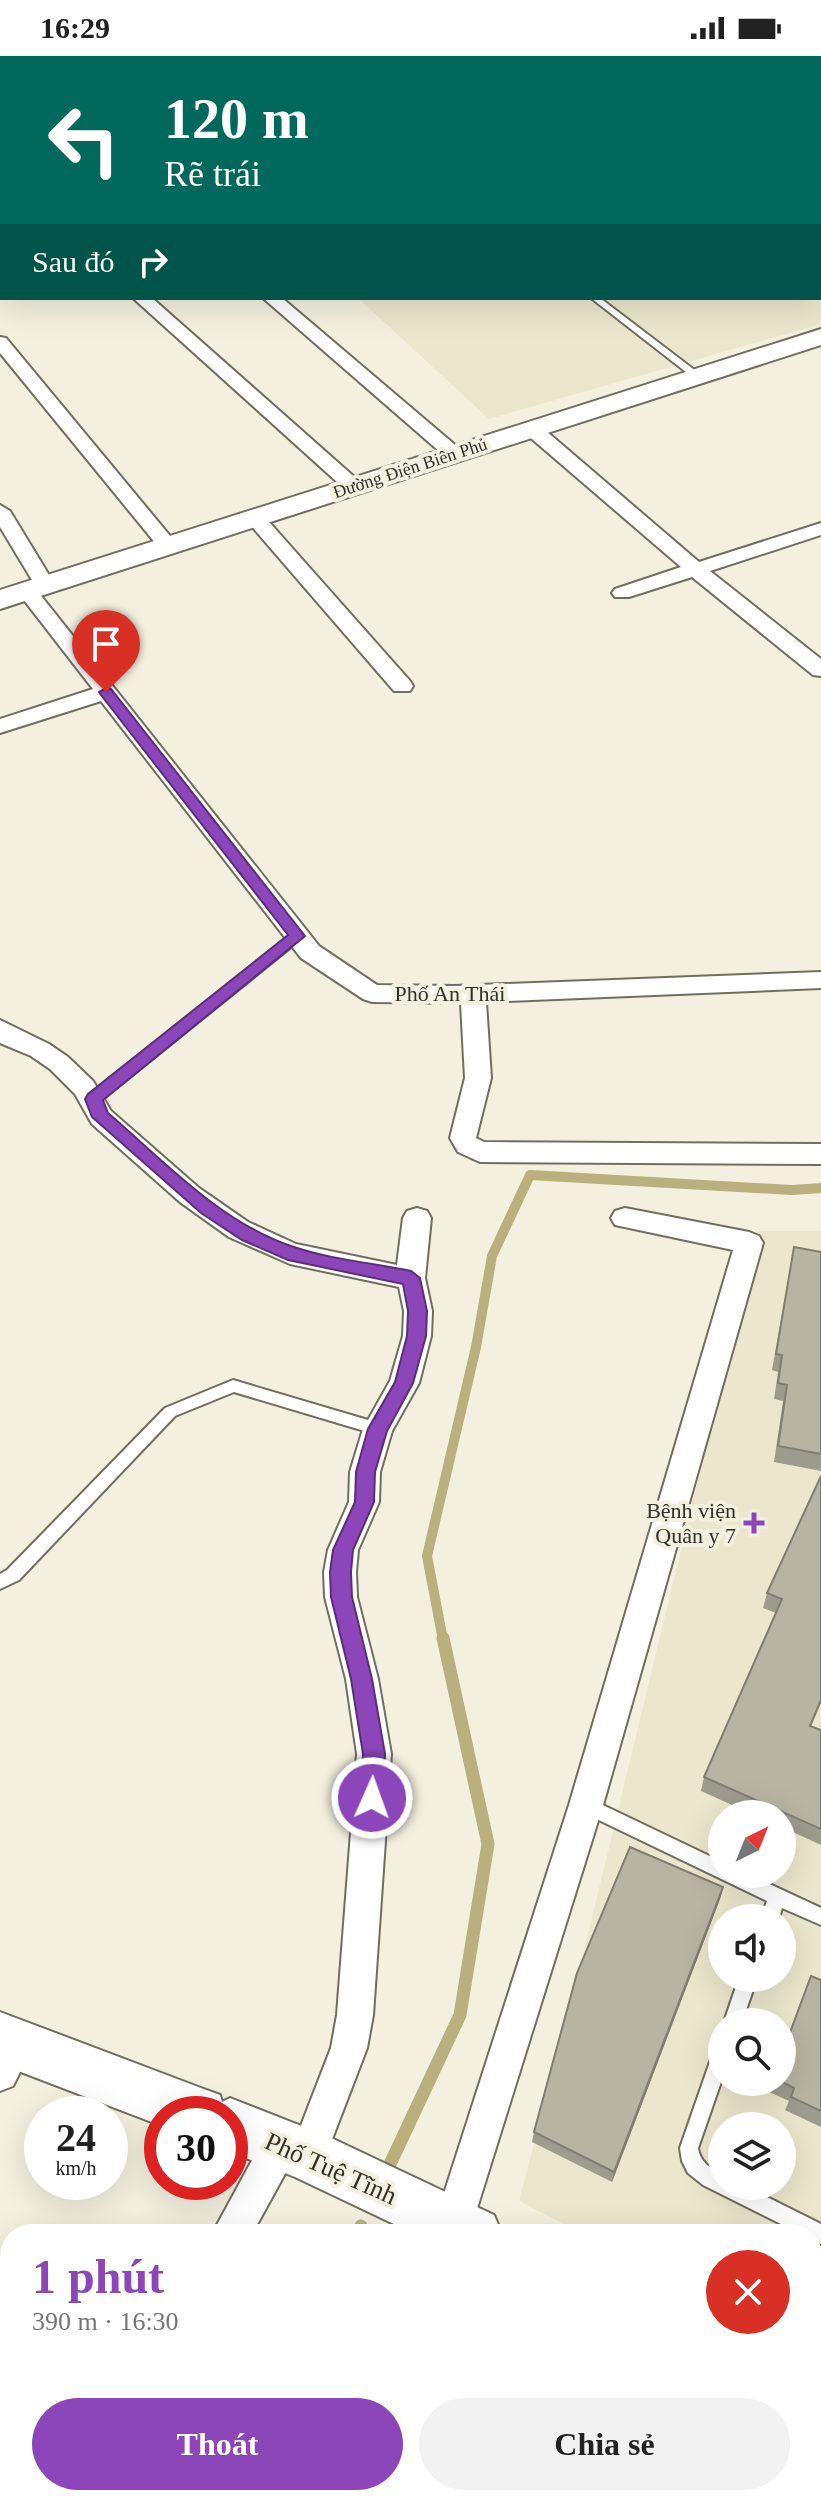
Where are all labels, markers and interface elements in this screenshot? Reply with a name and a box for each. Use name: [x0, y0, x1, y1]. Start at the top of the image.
text: 16:29: [40, 11, 110, 44]
icon: left: [32, 88, 136, 192]
text: 120 m: [164, 88, 309, 150]
text: Rẽ trái: [164, 154, 261, 194]
icon: right: [131, 240, 175, 284]
text: Sau đó: [32, 245, 115, 278]
street label: Đường Điện Biên Phủ: [330, 434, 490, 502]
pin: [72, 610, 140, 692]
icon: arrive: [84, 622, 128, 666]
street label: Phố An Thái: [395, 981, 505, 1006]
place label: Bệnh viện Quân y 7: [646, 1498, 736, 1548]
marker: Bệnh viện Quân y 7: [743, 1512, 765, 1534]
position arrow: [330, 1756, 414, 1840]
north arrow: [708, 1800, 796, 1888]
map controls: [708, 1800, 796, 2200]
button: sound: [708, 1904, 796, 1992]
button: search: [708, 2008, 796, 2096]
speed limit sign: 30: [144, 2096, 248, 2200]
button: layers: [708, 2112, 796, 2200]
text: 24: [56, 2115, 96, 2160]
street label: Phố Tuệ Tĩnh: [260, 2127, 401, 2210]
text: km/h: [55, 2157, 97, 2179]
text: 1 phút: [32, 2250, 164, 2303]
button: close: [706, 2250, 790, 2334]
text: 390 m · 16:30: [32, 2307, 179, 2336]
button: Thoát: [32, 2398, 403, 2490]
button: Chia sẻ: [419, 2398, 790, 2490]

